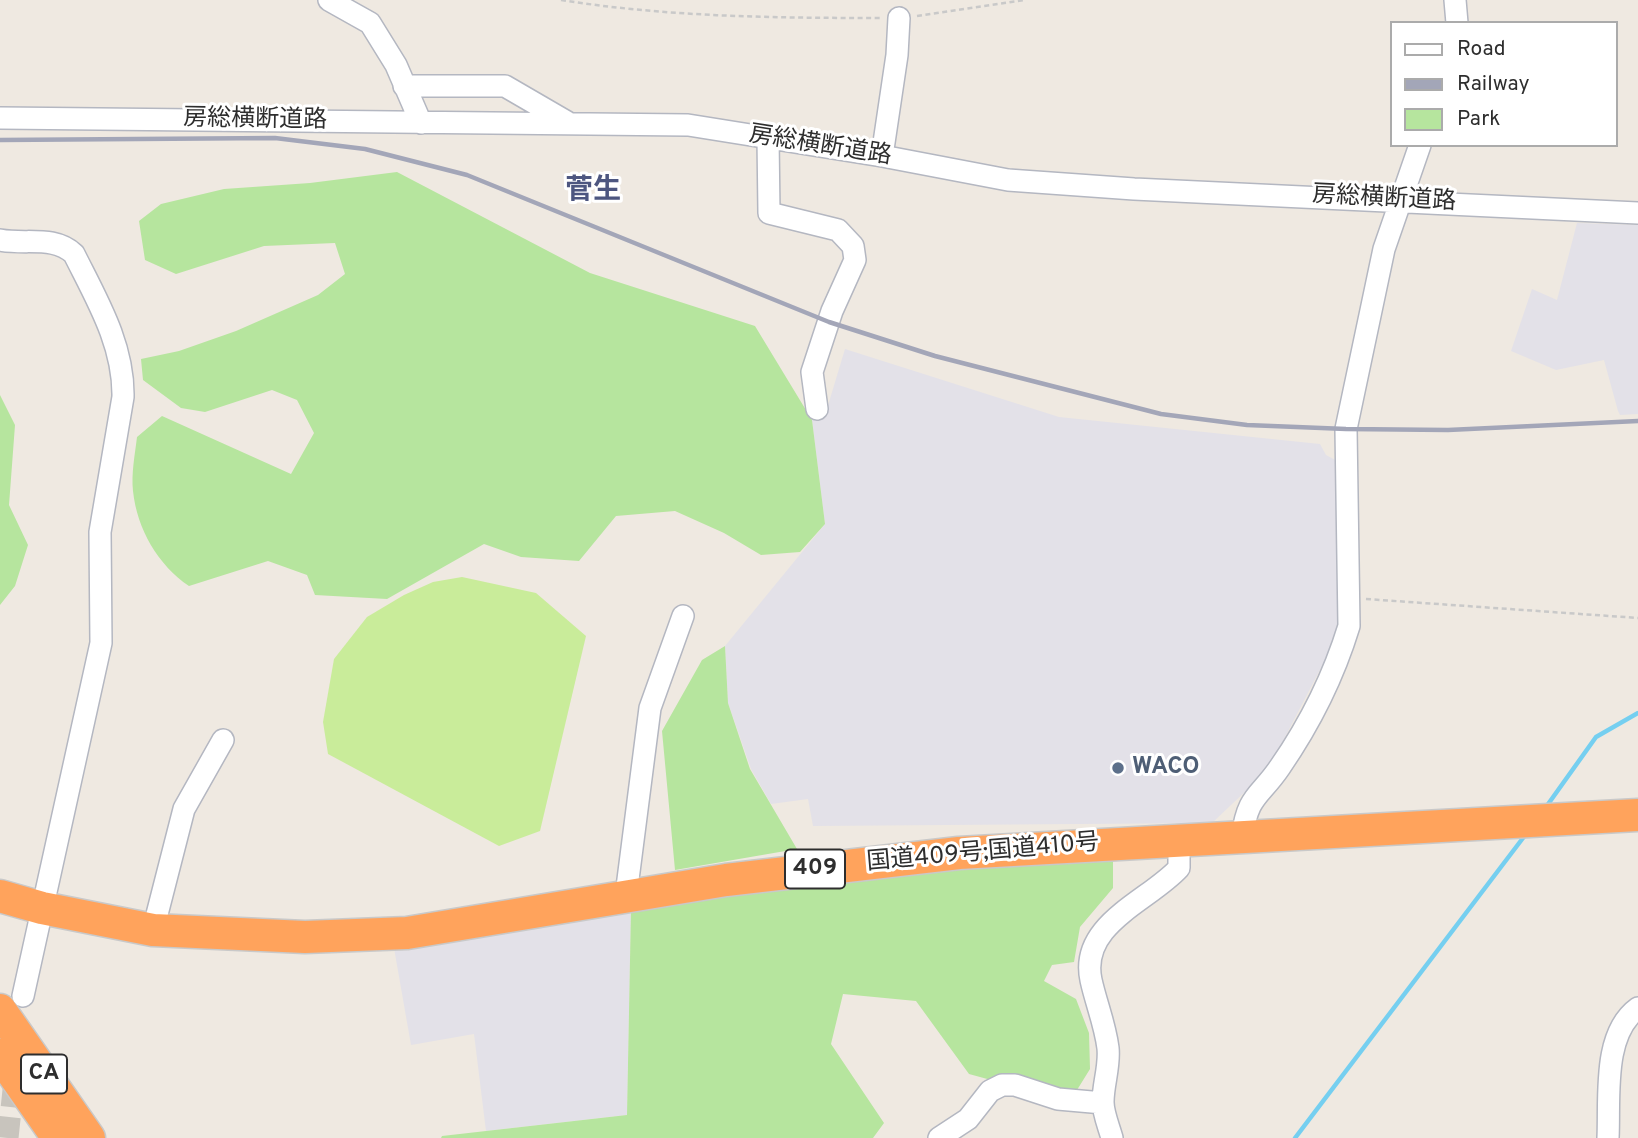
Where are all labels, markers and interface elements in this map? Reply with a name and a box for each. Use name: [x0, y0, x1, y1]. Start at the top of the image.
legend: [1390, 21, 1617, 147]
text: Road: [1457, 36, 1506, 63]
text: Railway: [1457, 71, 1530, 98]
street label: 房総横断道路: [183, 105, 327, 137]
text: Park: [1457, 106, 1500, 133]
street label: 房総横断道路: [747, 122, 893, 172]
district label: 菅生: [565, 175, 621, 209]
street label: 房総横断道路: [1311, 182, 1457, 218]
place label: WACO: [1132, 754, 1200, 782]
marker: WACO: [1110, 760, 1126, 776]
street label: 国道409号;国道410号: [866, 829, 1100, 879]
road number: 409: [785, 849, 845, 888]
road number: CA: [21, 1054, 67, 1093]

